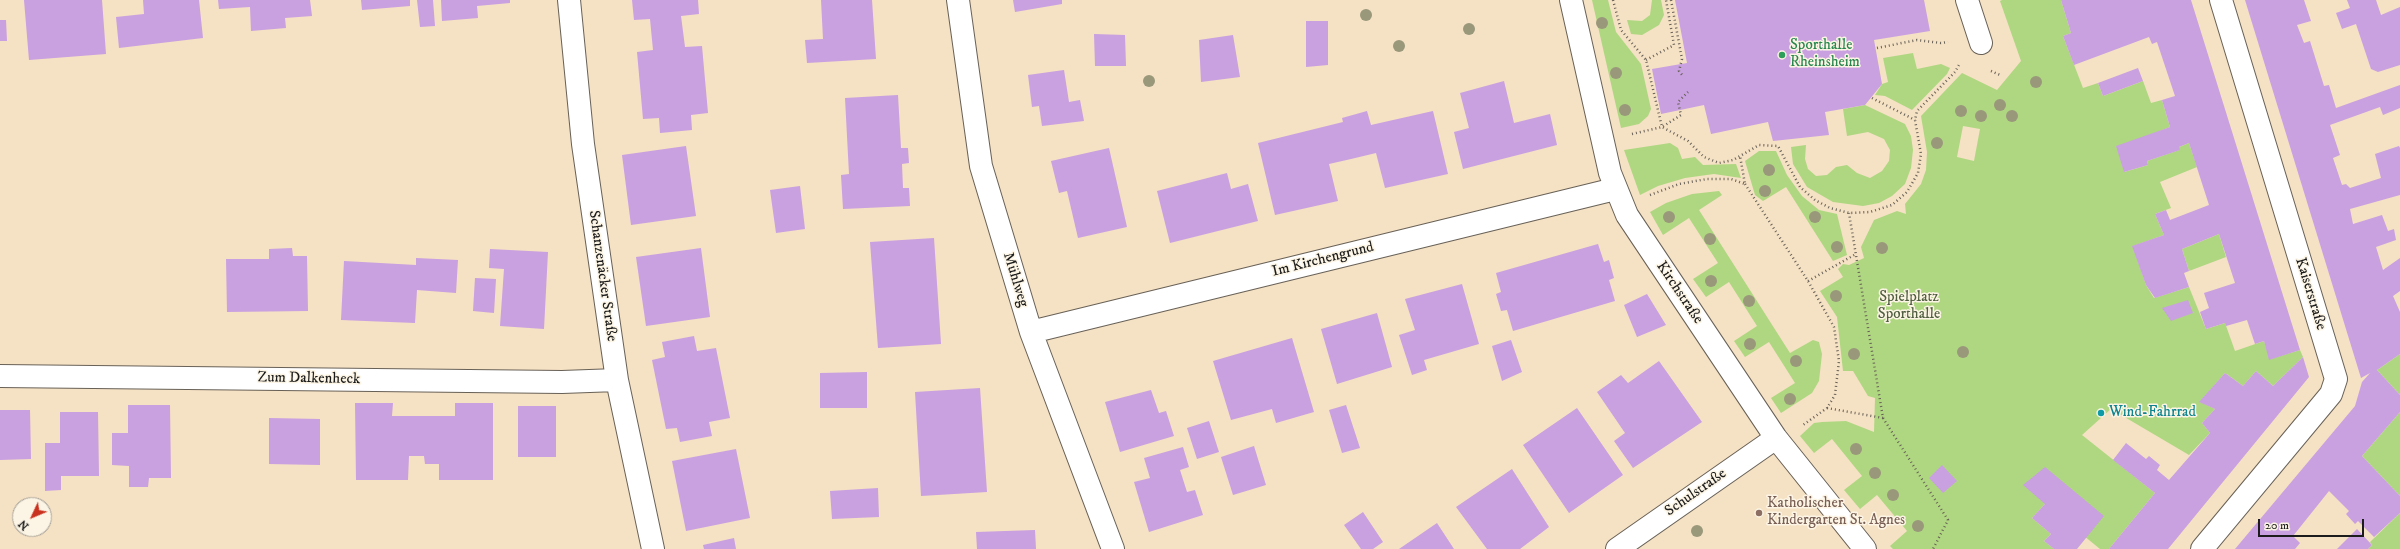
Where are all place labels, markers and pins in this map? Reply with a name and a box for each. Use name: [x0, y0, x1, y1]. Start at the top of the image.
place label: Sporthalle Rheinsheim: [1790, 37, 1860, 72]
marker: Sporthalle Rheinsheim: [1777, 50, 1787, 60]
place label: Wind-Fahrrad: [2109, 404, 2196, 422]
marker: Wind-Fahrrad: [2096, 408, 2106, 418]
place label: Katholischer Kindergarten St. Agnes: [1767, 495, 1905, 530]
marker: Katholischer Kindergarten St. Agnes: [1754, 508, 1764, 518]

